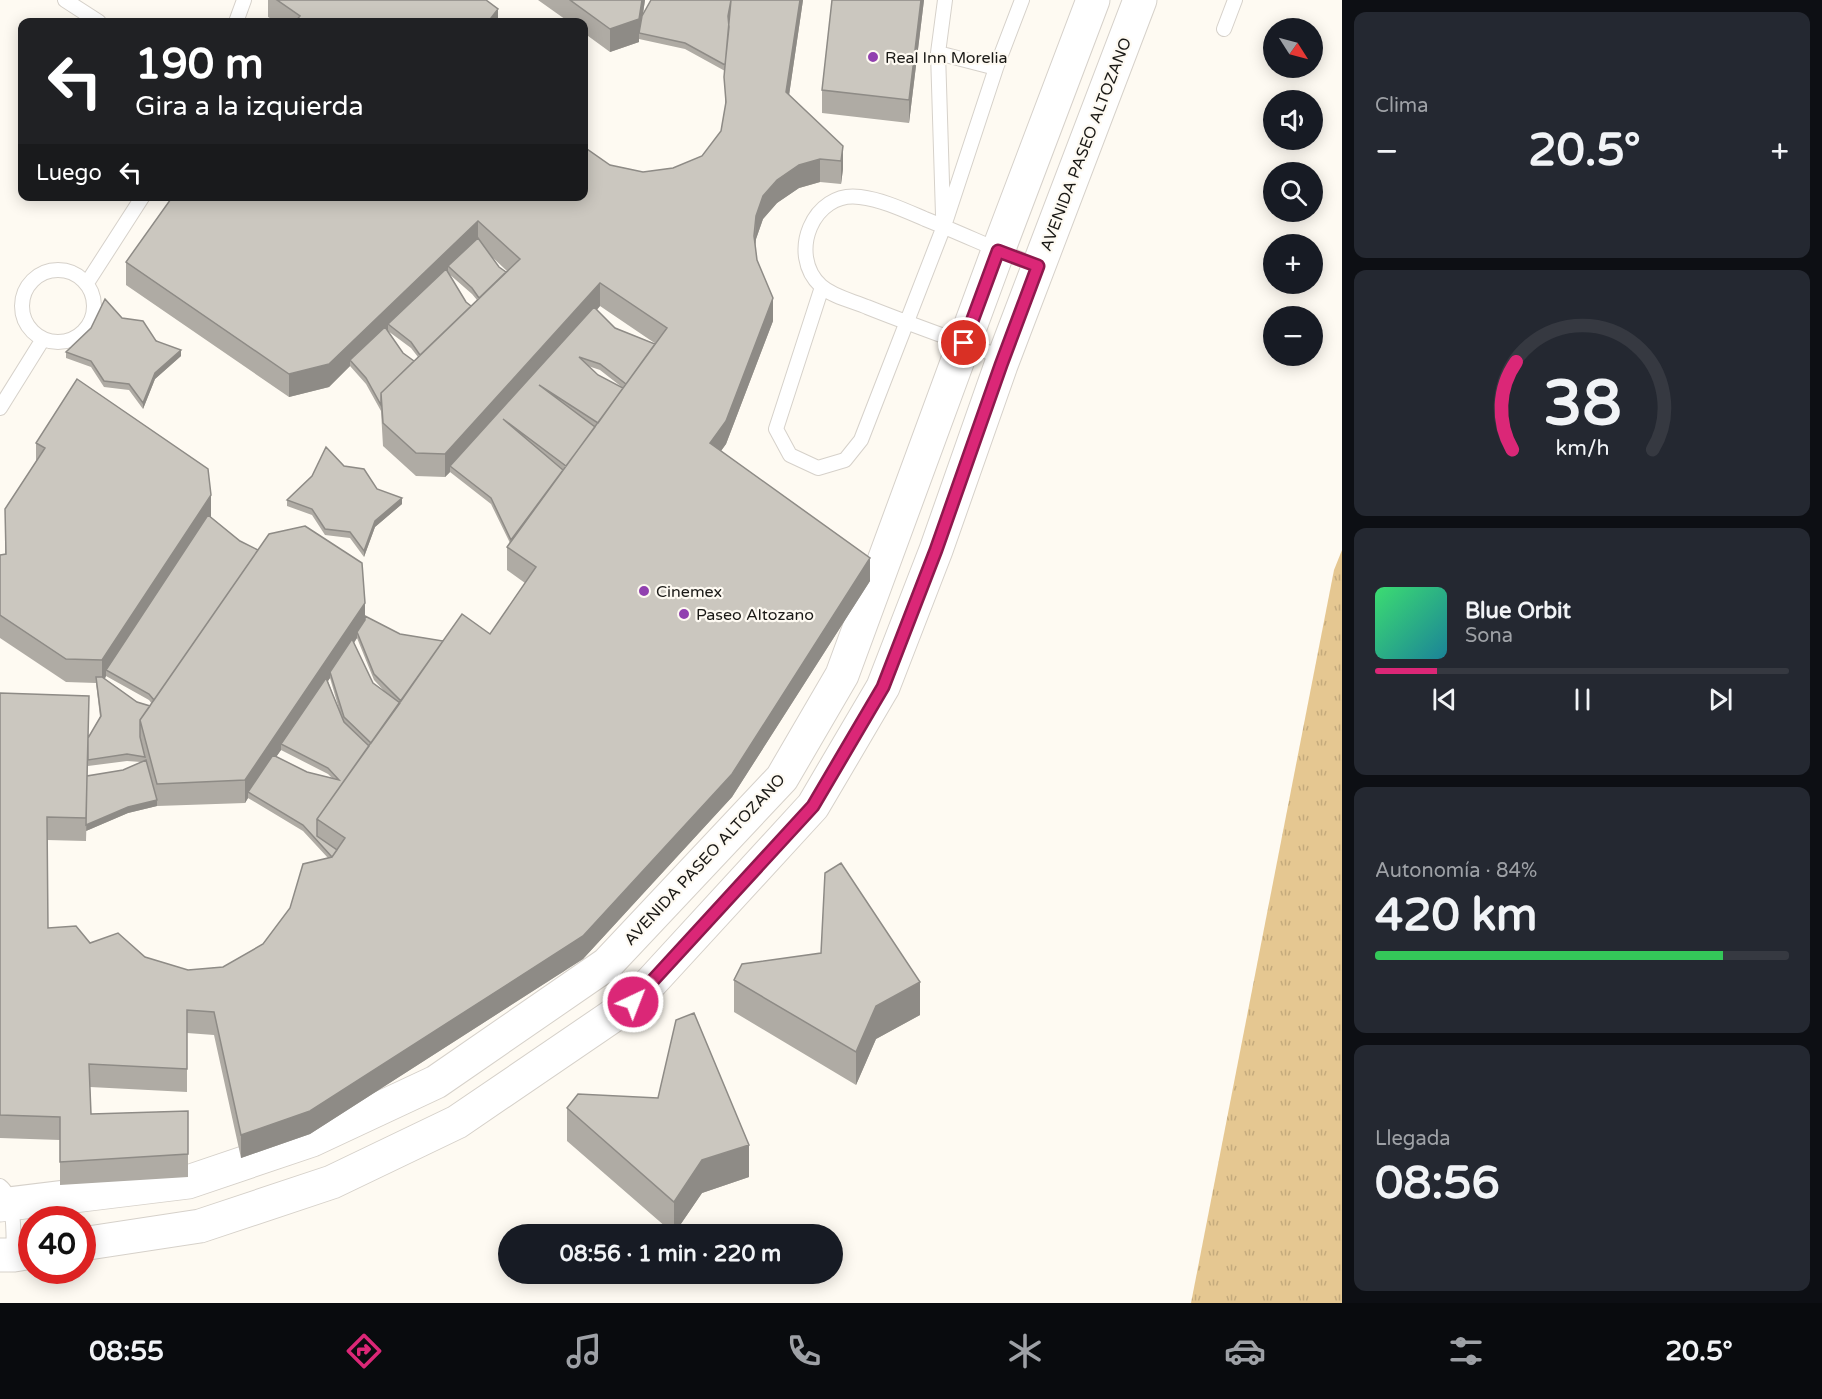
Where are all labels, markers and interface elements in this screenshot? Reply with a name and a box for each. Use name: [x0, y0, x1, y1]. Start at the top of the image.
north arrow: [1263, 18, 1323, 78]
map controls: [1263, 18, 1323, 366]
street label: AVENIDA PASEO ALTOZANO: [1036, 35, 1136, 254]
text: 190 m: [135, 39, 264, 90]
icon: left: [36, 42, 114, 120]
place label: Real Inn Morelia: [885, 48, 1008, 68]
marker: Real Inn Morelia: [866, 50, 880, 64]
text: Gira a la izquierda: [135, 90, 364, 123]
button: sound: [1263, 90, 1323, 150]
text: Clima: [1375, 94, 1428, 118]
text: 20.5°: [1528, 124, 1641, 178]
text: −: [1375, 132, 1399, 171]
text: +: [1770, 132, 1789, 171]
icon: left: [114, 156, 147, 189]
text: Luego: [36, 160, 102, 186]
button: search: [1263, 162, 1323, 222]
button: +: [1263, 234, 1323, 294]
button: −: [1263, 306, 1323, 366]
pin: [938, 317, 989, 368]
icon: arrive: [947, 326, 980, 359]
text: 38: [1543, 367, 1621, 442]
text: km/h: [1555, 436, 1609, 462]
place label: Cinemex: [656, 582, 722, 602]
marker: Cinemex: [637, 584, 651, 598]
text: Blue Orbit: [1465, 598, 1571, 624]
place label: Paseo Altozano: [696, 605, 814, 625]
marker: Paseo Altozano: [677, 607, 691, 621]
text: Sona: [1465, 624, 1513, 648]
icon: previous: [1428, 683, 1461, 716]
icon: pause: [1566, 683, 1599, 716]
icon: next: [1704, 683, 1737, 716]
street label: AVENIDA PASEO ALTOZANO: [620, 770, 790, 950]
text: Autonomía · 84%: [1375, 859, 1537, 883]
text: 420 km: [1375, 889, 1537, 943]
position arrow: [601, 970, 665, 1034]
text: Llegada: [1375, 1127, 1451, 1151]
text: 08:56: [1375, 1157, 1500, 1211]
speed limit sign: 40: [18, 1206, 96, 1284]
text: 08:56 · 1 min · 220 m: [560, 1241, 781, 1267]
icon: directions: [343, 1330, 385, 1372]
icon: music: [563, 1330, 605, 1372]
icon: phone: [783, 1330, 825, 1372]
icon: climate: [1004, 1330, 1046, 1372]
icon: car: [1224, 1330, 1266, 1372]
icon: filters: [1445, 1330, 1487, 1372]
text: 08:55: [89, 1335, 164, 1368]
text: 20.5°: [1665, 1335, 1733, 1368]

